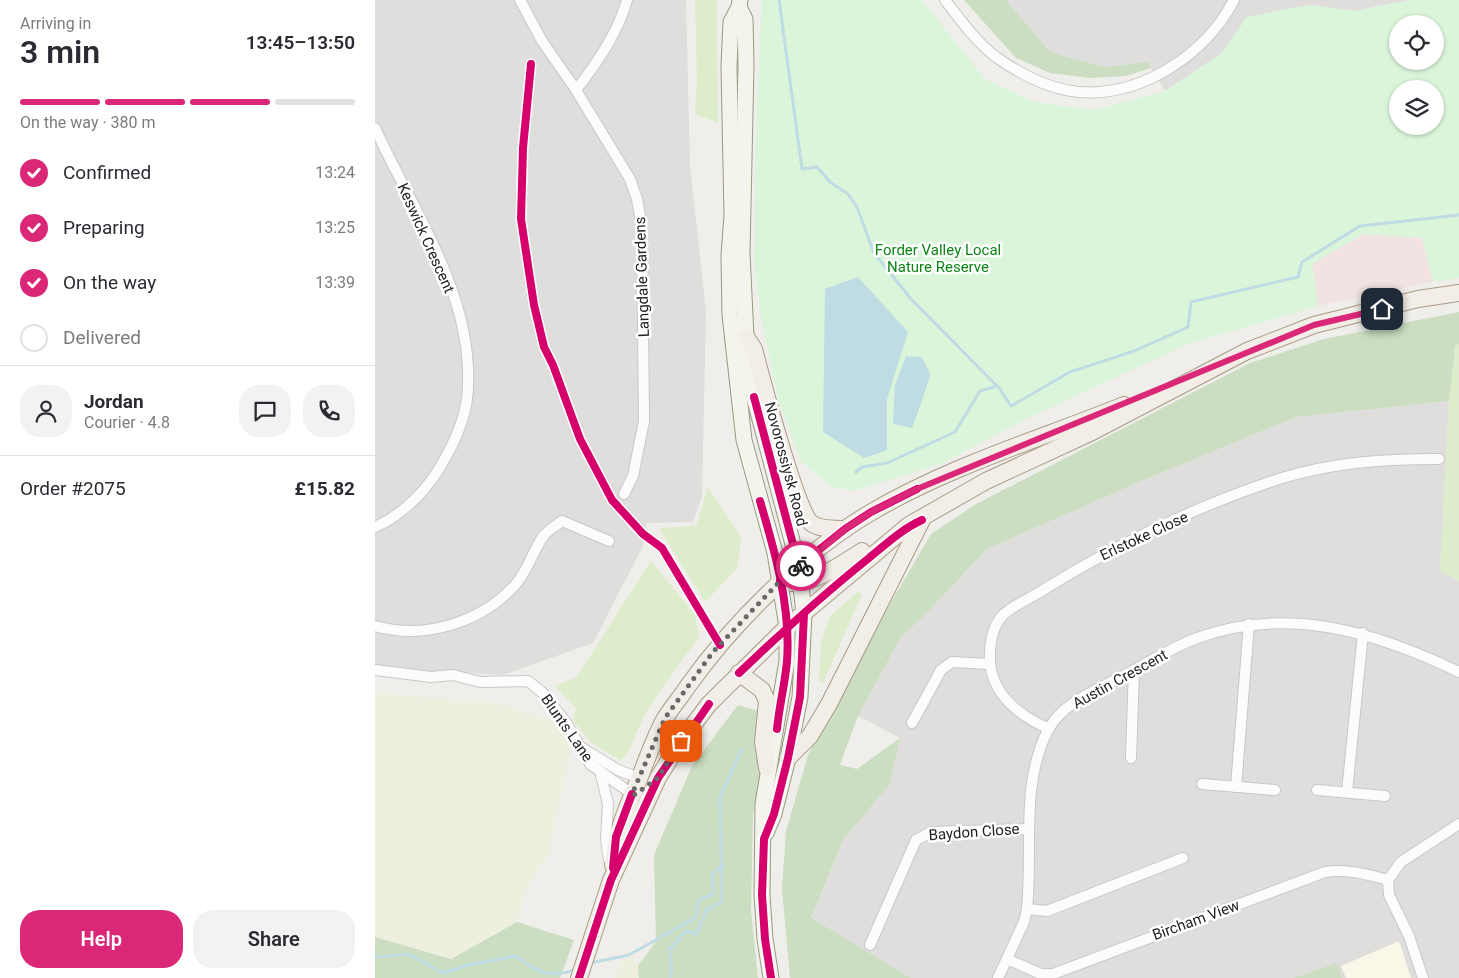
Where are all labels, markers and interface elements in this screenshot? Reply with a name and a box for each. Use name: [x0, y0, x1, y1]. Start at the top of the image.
text: Arriving in: [20, 14, 91, 33]
map controls: [1389, 15, 1444, 135]
button: locate: [1389, 15, 1444, 70]
text: 13:45–13:50: [246, 31, 355, 54]
text: 3 min: [20, 33, 100, 71]
button: layers: [1389, 80, 1444, 135]
text: On the way · 380 m: [20, 113, 156, 132]
icon: check: [20, 159, 48, 187]
text: Confirmed: [63, 161, 151, 184]
text: 13:24: [315, 163, 355, 182]
street label: Keswick Crescent: [394, 180, 458, 296]
icon: check: [20, 214, 48, 242]
text: Preparing: [63, 216, 145, 239]
street label: Langdale Gardens: [631, 216, 653, 338]
text: 13:25: [315, 218, 355, 237]
park label: Forder Valley Local Nature Reserve: [875, 241, 1001, 276]
icon: check: [20, 269, 48, 297]
text: On the way: [63, 271, 156, 294]
text: 13:39: [315, 273, 355, 292]
pin: [1361, 288, 1403, 330]
icon: home: [1368, 295, 1396, 323]
text: Delivered: [63, 326, 141, 349]
button: person: [20, 385, 72, 437]
button: chat: [239, 385, 291, 437]
button: phone: [303, 385, 355, 437]
text: Jordan: [84, 390, 144, 413]
street label: Novorossiysk Road: [761, 400, 811, 528]
text: Courier · 4.8: [84, 413, 170, 432]
text: Order #2075: [20, 477, 126, 500]
text: £15.82: [295, 477, 355, 500]
street label: Erlstoke Close: [1097, 508, 1191, 564]
courier: [776, 541, 826, 591]
icon: bike: [787, 552, 815, 580]
street label: Austin Crescent: [1069, 645, 1171, 712]
street label: Blunts Lane: [537, 691, 597, 765]
pin: [660, 720, 702, 762]
icon: bag: [667, 727, 695, 755]
street label: Baydon Close: [928, 820, 1020, 844]
street label: Bircham View: [1150, 896, 1242, 944]
button: Help: [20, 910, 183, 968]
button: Share: [193, 910, 355, 968]

